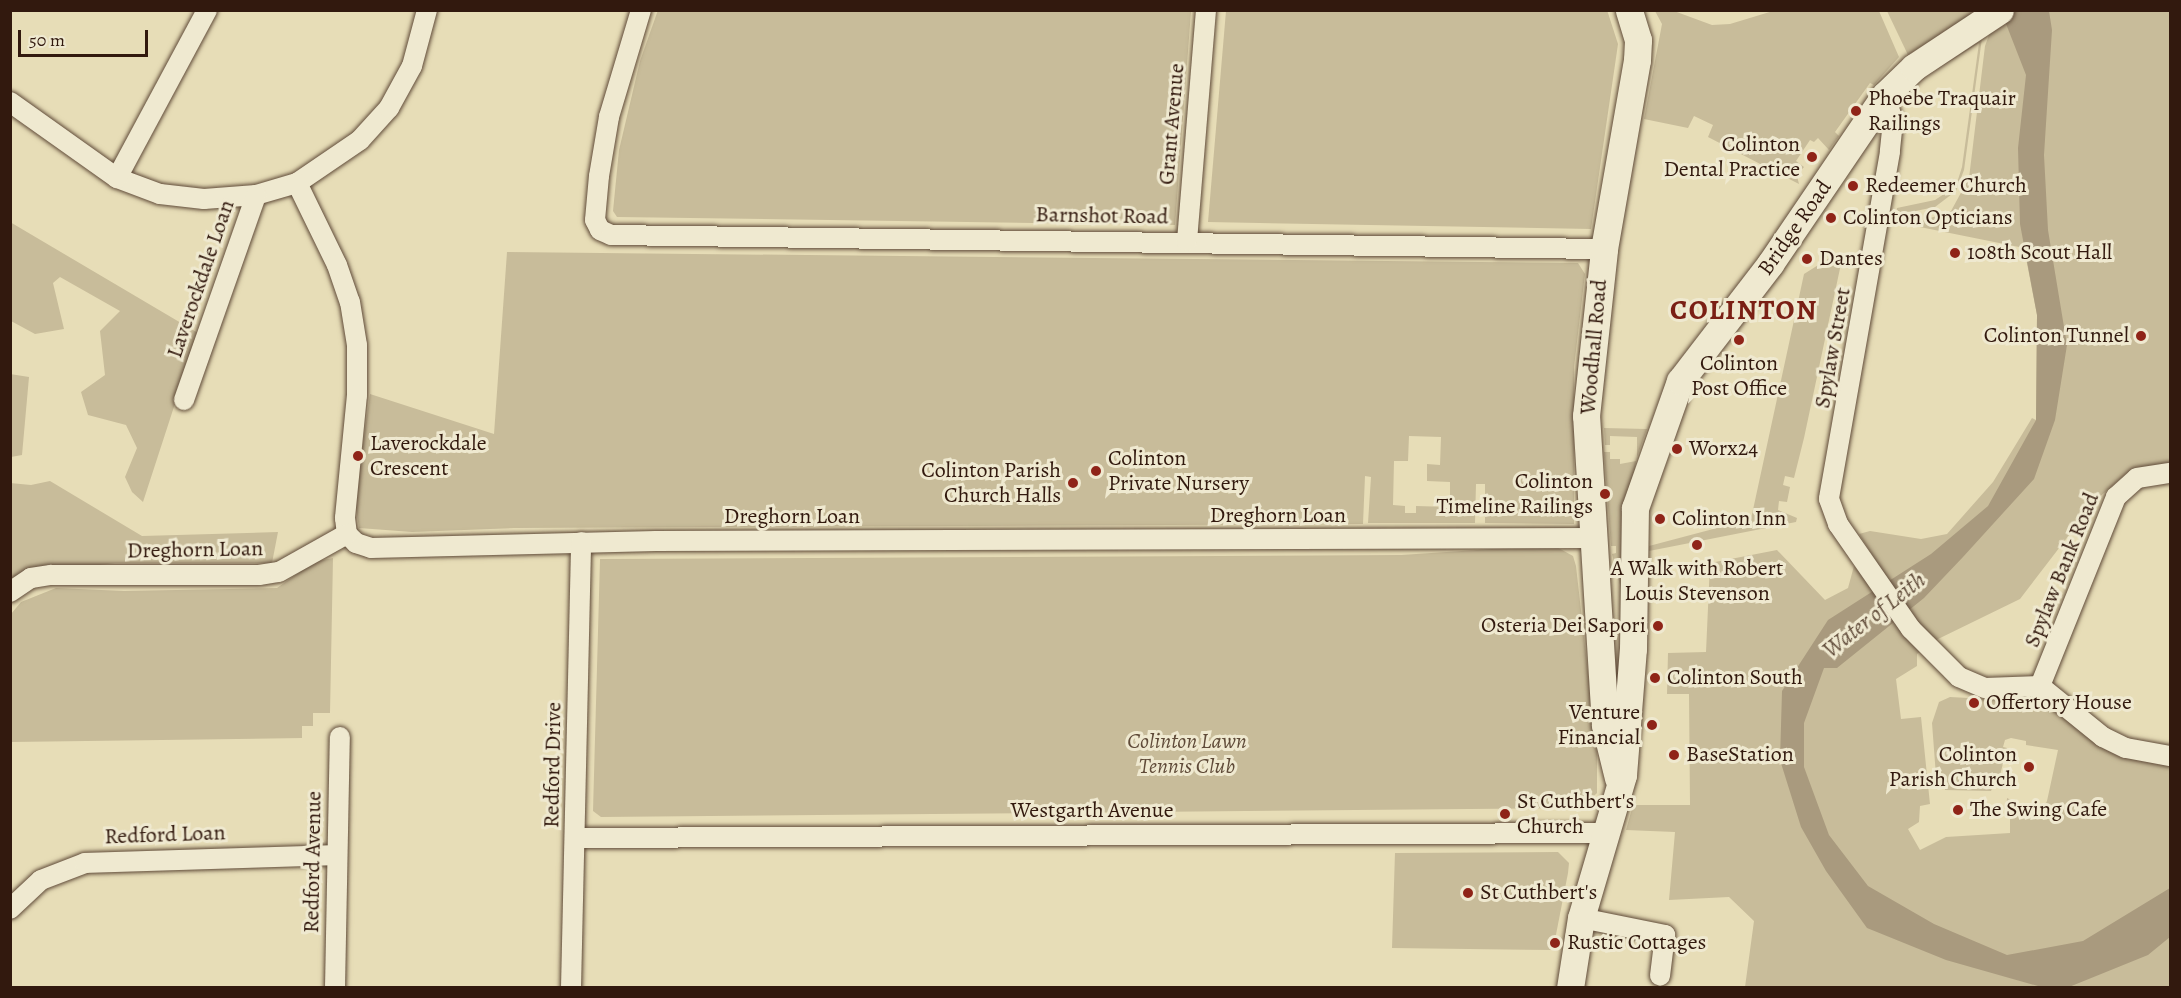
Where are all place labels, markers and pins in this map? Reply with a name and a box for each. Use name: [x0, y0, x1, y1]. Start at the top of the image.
place label: Phoebe Traquair Railings: [1868, 85, 2016, 136]
marker: Phoebe Traquair Railings: [1849, 104, 1863, 118]
place label: Colinton Dental Practice: [1663, 131, 1800, 182]
marker: Colinton Dental Practice: [1805, 150, 1819, 164]
place label: Redeemer Church: [1865, 173, 2027, 199]
marker: Redeemer Church: [1846, 179, 1860, 193]
place label: Colinton Opticians: [1843, 205, 2013, 231]
marker: Colinton Opticians: [1824, 211, 1838, 225]
place label: 108th Scout Hall: [1967, 240, 2112, 266]
place label: Dantes: [1819, 246, 1883, 272]
marker: 108th Scout Hall: [1948, 246, 1962, 260]
marker: Dantes: [1800, 252, 1814, 266]
place label: Colinton Tunnel: [1984, 323, 2129, 349]
marker: Colinton Tunnel: [2134, 329, 2148, 343]
marker: Colinton Post Office: [1732, 333, 1746, 347]
place label: Colinton Post Office: [1691, 350, 1787, 402]
place label: Laverockdale Crescent: [370, 430, 487, 482]
place label: Worx24: [1689, 436, 1758, 462]
marker: Worx24: [1670, 442, 1684, 456]
place label: Colinton Private Nursery: [1108, 445, 1249, 496]
marker: Laverockdale Crescent: [351, 449, 365, 463]
place label: Colinton Parish Church Halls: [921, 457, 1061, 508]
marker: Colinton Private Nursery: [1089, 464, 1103, 478]
place label: Colinton Timeline Railings: [1436, 468, 1593, 520]
marker: Colinton Parish Church Halls: [1066, 476, 1080, 490]
marker: Colinton Timeline Railings: [1598, 487, 1612, 501]
place label: Colinton Inn: [1672, 506, 1786, 532]
marker: Colinton Inn: [1653, 512, 1667, 526]
marker: A Walk with Robert Louis Stevenson: [1690, 538, 1704, 552]
place label: A Walk with Robert Louis Stevenson: [1611, 555, 1783, 606]
place label: Osteria Dei Sapori: [1481, 613, 1646, 639]
marker: Osteria Dei Sapori: [1651, 619, 1665, 633]
place label: Colinton South: [1667, 665, 1803, 691]
marker: Colinton South: [1648, 671, 1662, 685]
place label: Offertory House: [1986, 690, 2132, 716]
marker: Offertory House: [1967, 696, 1981, 710]
place label: Venture Financial: [1557, 699, 1640, 750]
marker: Venture Financial: [1645, 718, 1659, 732]
place label: Colinton Parish Church: [1889, 741, 2017, 792]
place label: BaseStation: [1686, 742, 1794, 768]
marker: BaseStation: [1667, 748, 1681, 762]
marker: Colinton Parish Church: [2022, 760, 2036, 774]
place label: St Cuthbert's Church: [1517, 788, 1634, 840]
place label: The Swing Cafe: [1970, 797, 2107, 823]
marker: The Swing Cafe: [1951, 803, 1965, 817]
marker: St Cuthbert's Church: [1498, 807, 1512, 821]
place label: St Cuthbert's: [1480, 880, 1597, 906]
marker: St Cuthbert's: [1461, 886, 1475, 900]
place label: Rustic Cottages: [1567, 930, 1706, 956]
marker: Rustic Cottages: [1548, 936, 1562, 950]

